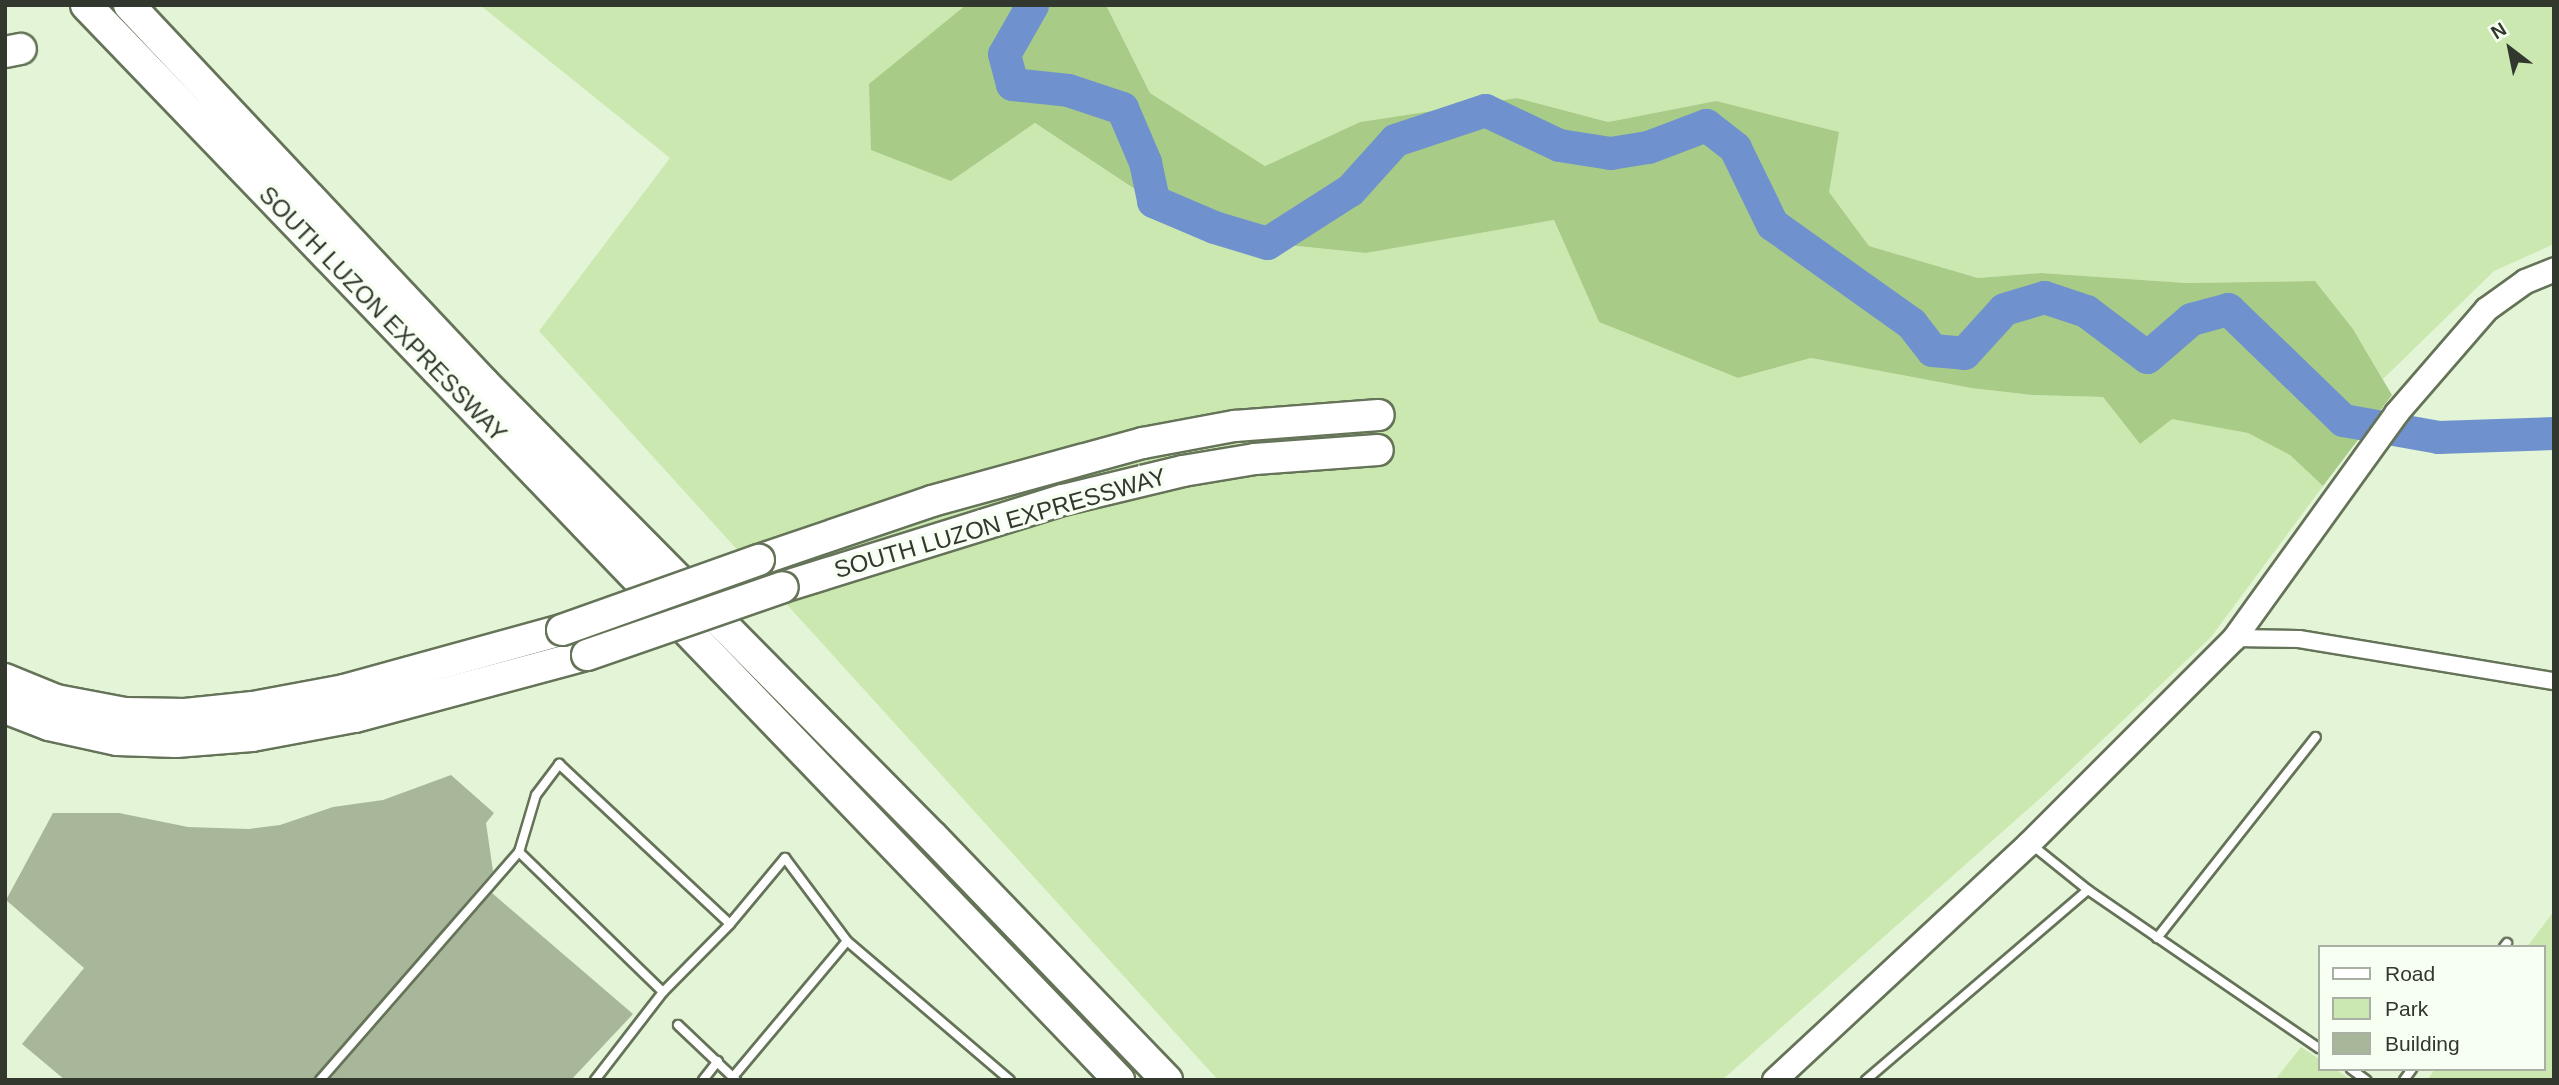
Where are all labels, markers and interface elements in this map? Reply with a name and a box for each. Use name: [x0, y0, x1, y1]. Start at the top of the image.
north arrow: [2475, 14, 2545, 84]
text: N: [2487, 18, 2510, 43]
street label: SOUTH LUZON EXPRESSWAY: [253, 180, 513, 448]
street label: SOUTH LUZON EXPRESSWAY: [831, 462, 1169, 584]
legend: [2318, 945, 2545, 1071]
text: Road: [2385, 962, 2435, 985]
text: Park: [2385, 997, 2428, 1020]
text: Building: [2385, 1032, 2460, 1055]

